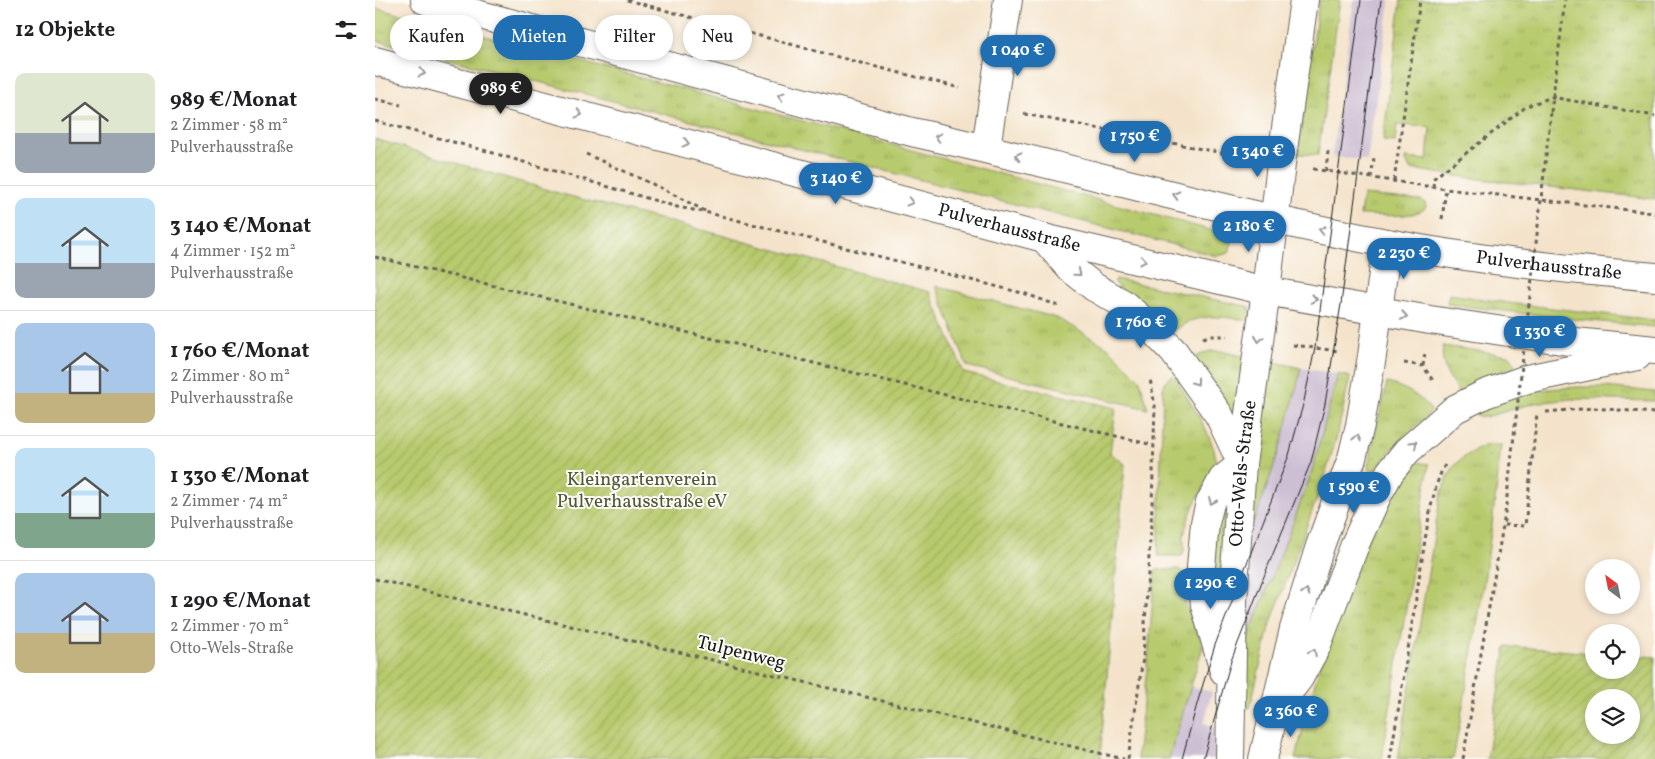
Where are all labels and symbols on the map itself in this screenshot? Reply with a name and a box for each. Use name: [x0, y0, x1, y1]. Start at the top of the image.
pin: 1 040 €: [972, 34, 1064, 77]
one-way arrow: [418, 67, 426, 77]
pin: 989 €: [466, 72, 536, 115]
one-way arrow: [777, 91, 786, 102]
one-way arrow: [575, 108, 584, 119]
pin: 1 750 €: [1089, 120, 1181, 163]
one-way arrow: [934, 132, 943, 143]
pin: 1 340 €: [1212, 136, 1304, 178]
one-way arrow: [681, 137, 689, 147]
one-way arrow: [1014, 151, 1023, 162]
pin: 3 140 €: [790, 162, 882, 205]
one-way arrow: [1171, 190, 1180, 201]
one-way arrow: [906, 197, 914, 207]
street label: Pulverhausstraße: [935, 197, 1083, 259]
pin: 2 180 €: [1203, 210, 1295, 253]
one-way arrow: [1318, 225, 1326, 236]
pin: 2 230 €: [1358, 238, 1450, 280]
street label: Pulverhausstraße: [1474, 245, 1623, 287]
one-way arrow: [1138, 255, 1147, 266]
one-way arrow: [1072, 268, 1081, 277]
one-way arrow: [1310, 294, 1319, 304]
pin: 1 760 €: [1095, 306, 1187, 349]
one-way arrow: [1400, 310, 1408, 320]
pin: 1 330 €: [1494, 316, 1586, 358]
one-way arrow: [1255, 334, 1265, 343]
one-way arrow: [1191, 376, 1199, 385]
street label: Otto-Wels-Straße: [1224, 399, 1264, 547]
one-way arrow: [1351, 433, 1362, 442]
one-way arrow: [1408, 441, 1417, 450]
park label: Kleingartenverein Pulverhausstraße eV: [557, 467, 727, 515]
pin: 1 590 €: [1308, 472, 1400, 514]
one-way arrow: [1208, 496, 1219, 505]
north arrow: [1585, 559, 1640, 614]
pin: 1 290 €: [1165, 568, 1257, 610]
one-way arrow: [1300, 588, 1310, 597]
street label: Tulpenweg: [694, 629, 788, 677]
one-way arrow: [1307, 648, 1317, 657]
pin: 2 360 €: [1245, 696, 1337, 738]

